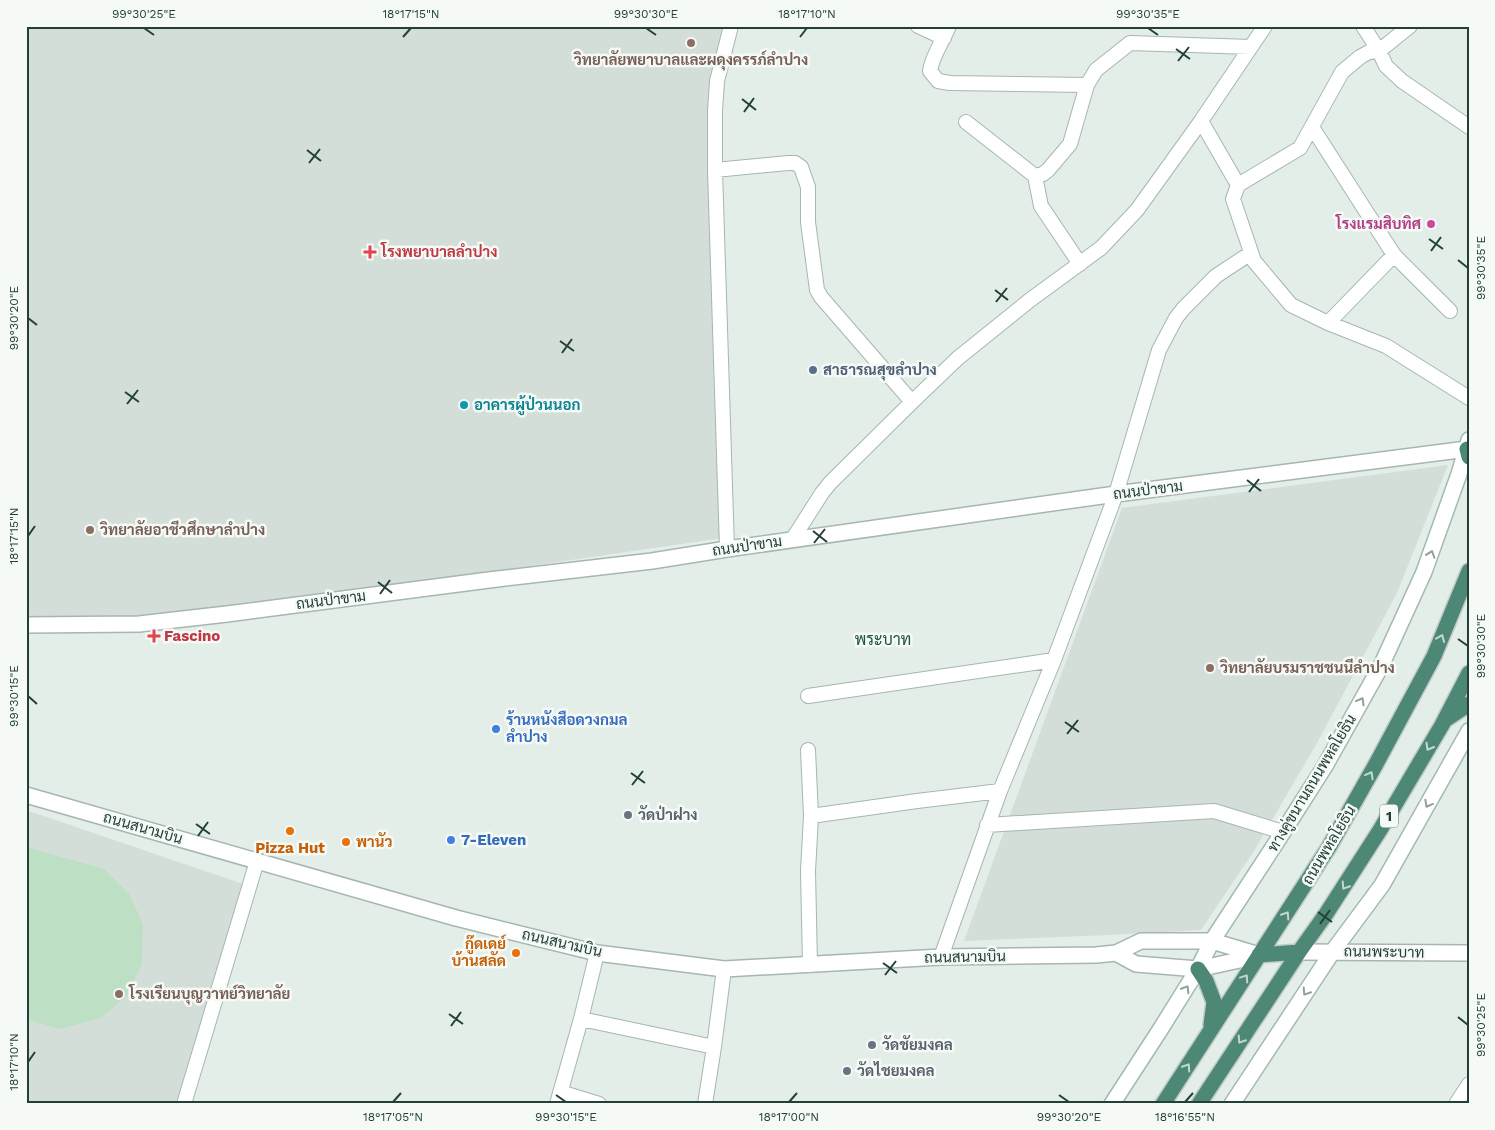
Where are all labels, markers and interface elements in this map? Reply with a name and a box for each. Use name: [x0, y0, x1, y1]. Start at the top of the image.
text: 99°30'25"E: [112, 7, 176, 21]
text: 18°17'15"N: [382, 7, 440, 21]
text: 99°30'30"E: [614, 7, 679, 21]
text: 18°17'10"N: [778, 7, 836, 21]
text: 99°30'35"E: [1116, 7, 1180, 21]
marker: วิทยาลัยพยาบาลและผดุงครรภ์ลําปาง: [685, 37, 697, 49]
place label: วิทยาลัยพยาบาลและผดุงครรภ์ลําปาง: [573, 50, 808, 71]
place label: โรงแรมสิบทิศ: [1335, 213, 1421, 233]
marker: โรงแรมสิบทิศ: [1425, 218, 1437, 230]
text: 99°30'35"E: [1474, 236, 1488, 300]
place label: โรงพยาบาลลำปาง: [380, 241, 497, 261]
marker: โรงพยาบาลลำปาง: [363, 245, 377, 259]
text: 99°30'20"E: [7, 285, 21, 350]
place label: สาธารณสุขลำปาง: [823, 361, 937, 381]
marker: สาธารณสุขลำปาง: [807, 364, 819, 376]
place label: อาคารผู้ป่วนนอก: [474, 395, 580, 416]
marker: อาคารผู้ป่วนนอก: [458, 399, 470, 411]
street label: ถนนป่าขาม: [1112, 476, 1184, 503]
text: 18°17'15"N: [7, 507, 21, 565]
place label: วิทยาลัยอาชีวศึกษาลำปาง: [99, 520, 265, 539]
marker: วิทยาลัยอาชีวศึกษาลำปาง: [84, 524, 96, 536]
street label: ถนนป่าขาม: [711, 531, 783, 560]
one-way arrow: [1425, 551, 1435, 559]
street label: ถนนป่าขาม: [295, 586, 367, 613]
text: 99°30'30"E: [1474, 613, 1488, 678]
place label: Fascino: [164, 627, 220, 645]
marker: Fascino: [148, 630, 160, 642]
district label: พระบาท: [855, 630, 911, 649]
one-way arrow: [1435, 634, 1446, 643]
place label: วิทยาลัยบรมราชชนนีลำปาง: [1219, 658, 1395, 677]
marker: วิทยาลัยบรมราชชนนีลำปาง: [1204, 662, 1216, 674]
text: 99°30'15"E: [7, 665, 21, 727]
one-way arrow: [1355, 697, 1365, 706]
place label: ร้านหนังสือดวงกมล ลำปาง: [506, 710, 627, 746]
street label: ทางคู่ขนานถนนพหลโยธิน: [1264, 711, 1360, 855]
marker: ร้านหนังสือดวงกมล ลำปาง: [490, 723, 502, 735]
one-way arrow: [1426, 741, 1436, 750]
one-way arrow: [1363, 772, 1373, 781]
one-way arrow: [1424, 799, 1434, 808]
street label: ถนนพหลโยธิน: [1298, 802, 1360, 888]
road number: 1: [1380, 804, 1398, 828]
place label: วัดป่าฝาง: [638, 805, 698, 824]
street label: ถนนสนามบิน: [101, 808, 185, 848]
marker: วัดป่าฝาง: [622, 809, 634, 821]
marker: Pizza Hut: [284, 825, 296, 837]
place label: 7-Eleven: [461, 831, 526, 849]
place label: พานัว: [356, 832, 393, 851]
marker: 7-Eleven: [445, 834, 457, 846]
marker: พานัว: [340, 836, 352, 848]
place label: Pizza Hut: [255, 839, 325, 857]
one-way arrow: [1341, 880, 1351, 889]
one-way arrow: [1280, 911, 1289, 920]
street label: ถนนสนามบิน: [520, 925, 604, 961]
place label: กู๊ดเดย์ บ้านสลัด: [452, 934, 507, 970]
street label: ถนนพระบาท: [1343, 942, 1425, 962]
marker: กู๊ดเดย์ บ้านสลัด: [510, 947, 522, 959]
street label: ถนนสนามบิน: [924, 947, 1006, 967]
one-way arrow: [1238, 974, 1248, 983]
place label: โรงเรียนบุญวาทย์วิทยาลัย: [128, 983, 290, 1005]
one-way arrow: [1179, 985, 1189, 994]
one-way arrow: [1303, 986, 1312, 996]
marker: โรงเรียนบุญวาทย์วิทยาลัย: [113, 988, 125, 1000]
text: 99°30'25"E: [1474, 993, 1488, 1057]
text: 18°17'10"N: [7, 1033, 21, 1091]
place label: วัดชัยมงคล: [882, 1035, 953, 1054]
one-way arrow: [1238, 1035, 1247, 1044]
marker: วัดชัยมงคล: [866, 1039, 878, 1051]
place label: วัดไชยมงคล: [857, 1061, 935, 1080]
one-way arrow: [1180, 1063, 1190, 1072]
marker: วัดไชยมงคล: [841, 1065, 853, 1077]
text: 18°17'05"N: [363, 1110, 423, 1124]
text: 99°30'15"E: [535, 1110, 597, 1124]
text: 18°17'00"N: [759, 1110, 819, 1124]
text: 99°30'20"E: [1037, 1110, 1102, 1124]
text: 18°16'55"N: [1155, 1110, 1215, 1124]

